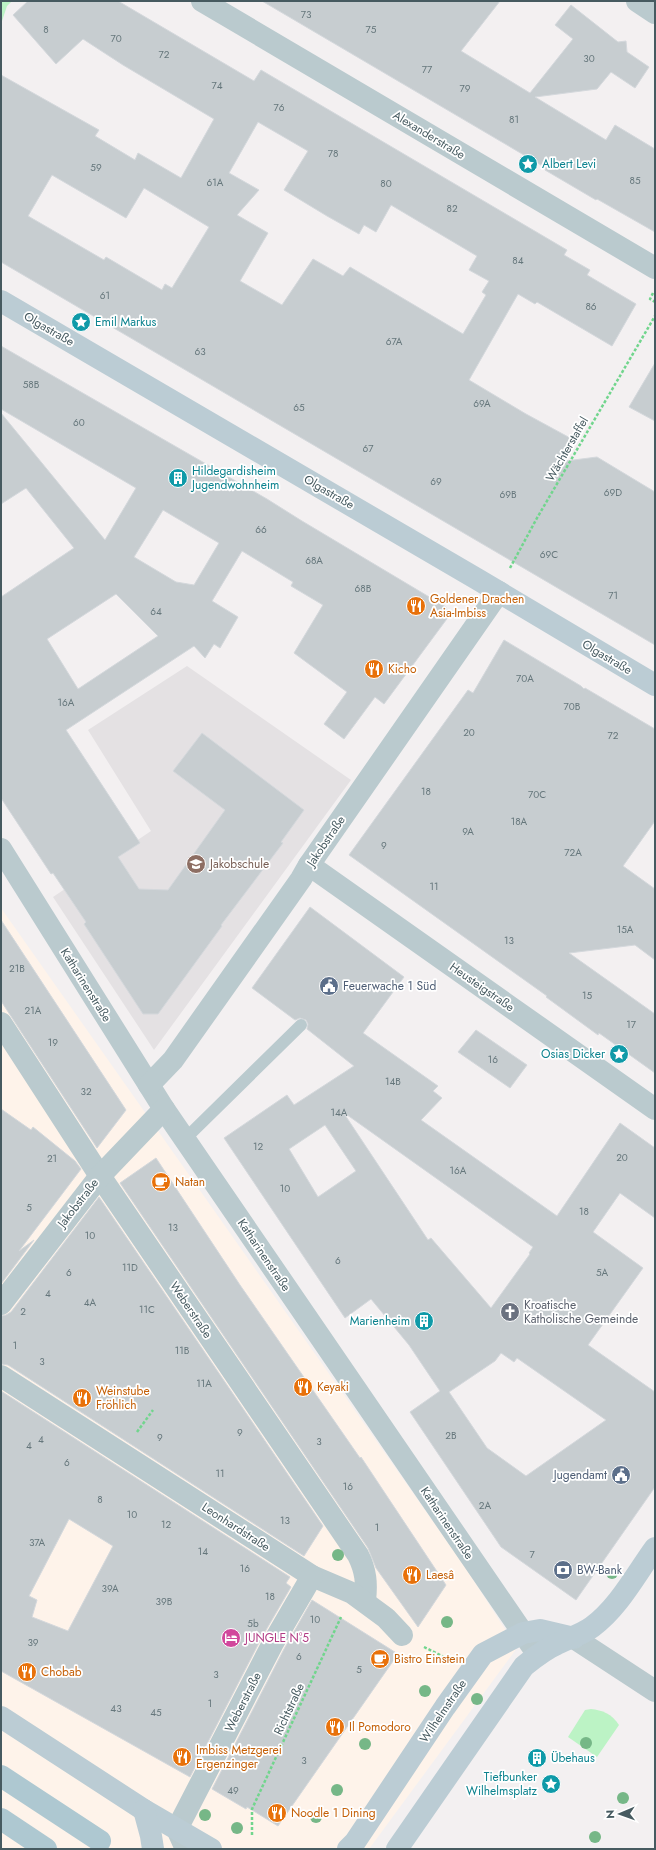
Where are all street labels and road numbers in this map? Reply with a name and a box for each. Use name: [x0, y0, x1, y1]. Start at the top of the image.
street label: Alexanderstraße: [389, 106, 469, 164]
street label: Olgastraße: [21, 307, 77, 351]
street label: Wächterstaffel: [541, 413, 593, 485]
street label: Olgastraße: [301, 470, 357, 514]
street label: Olgastraße: [579, 635, 635, 679]
street label: Jakobstraße: [301, 812, 350, 872]
street label: Katharinenstraße: [56, 945, 116, 1025]
street label: Heusteigstraße: [446, 958, 518, 1016]
street label: Jakobstraße: [52, 1175, 103, 1233]
street label: Katharinenstraße: [233, 1215, 295, 1295]
street label: Weberstraße: [165, 1278, 217, 1342]
street label: Katharinenstraße: [416, 1483, 478, 1563]
street label: Leonhardstraße: [198, 1498, 274, 1556]
street label: Weberstraße: [220, 1669, 266, 1735]
street label: Wilhelmstraße: [415, 1676, 471, 1746]
street label: Richtstraße: [269, 1680, 309, 1738]

